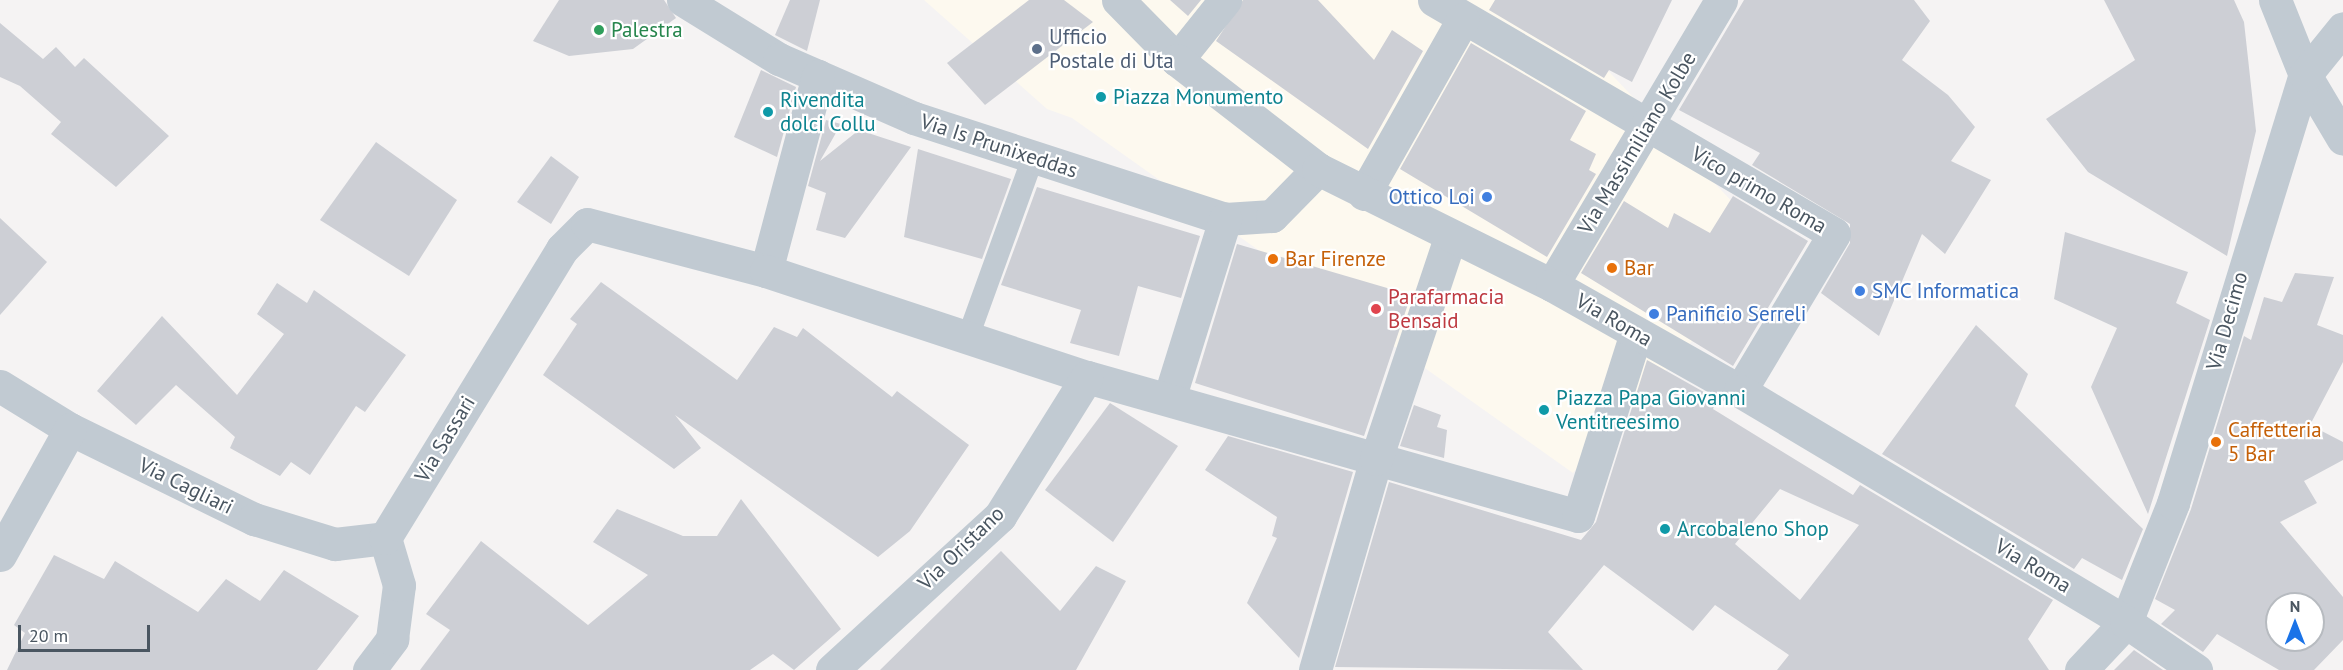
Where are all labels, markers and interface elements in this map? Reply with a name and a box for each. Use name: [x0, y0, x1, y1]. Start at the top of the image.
place label: Palestra: [611, 17, 683, 43]
marker: Palestra: [592, 23, 606, 37]
place label: Ufficio Postale di Uta: [1049, 24, 1174, 74]
marker: Ufficio Postale di Uta: [1030, 42, 1044, 56]
street label: Via Massimiliano Kolbe: [1573, 47, 1701, 239]
place label: Piazza Monumento: [1113, 84, 1284, 110]
place label: Rivendita dolci Collu: [780, 87, 875, 137]
marker: Piazza Monumento: [1094, 90, 1108, 104]
marker: Rivendita dolci Collu: [761, 105, 775, 119]
street label: Via Is Prunixeddas: [917, 109, 1081, 183]
street label: Vico primo Roma: [1687, 141, 1831, 239]
place label: Ottico Loi: [1388, 184, 1475, 210]
marker: Ottico Loi: [1480, 190, 1494, 204]
place label: Bar Firenze: [1285, 246, 1386, 272]
marker: Bar Firenze: [1266, 252, 1280, 266]
place label: Bar: [1624, 255, 1654, 281]
marker: Bar: [1605, 261, 1619, 275]
street label: Via Decimo: [2201, 269, 2253, 373]
place label: SMC Informatica: [1872, 278, 2020, 304]
place label: Parafarmacia Bensaid: [1388, 284, 1504, 334]
marker: SMC Informatica: [1853, 284, 1867, 298]
street label: Via Roma: [1571, 288, 1657, 352]
place label: Panificio Serreli: [1666, 301, 1806, 327]
marker: Parafarmacia Bensaid: [1369, 302, 1383, 316]
marker: Panificio Serreli: [1647, 307, 1661, 321]
place label: Piazza Papa Giovanni Ventitreesimo: [1556, 385, 1746, 435]
street label: Via Sassari: [409, 391, 481, 487]
marker: Piazza Papa Giovanni Ventitreesimo: [1537, 403, 1551, 417]
place label: Caffetteria 5 Bar: [2228, 417, 2322, 467]
marker: Caffetteria 5 Bar: [2209, 435, 2223, 449]
street label: Via Cagliari: [135, 452, 237, 520]
street label: Via Oristano: [913, 501, 1009, 595]
place label: Arcobaleno Shop: [1677, 516, 1829, 542]
marker: Arcobaleno Shop: [1658, 522, 1672, 536]
street label: Via Roma: [1991, 534, 2075, 598]
north arrow: [2265, 592, 2325, 652]
text: N: [2290, 596, 2300, 616]
scale bar: [21, 613, 153, 651]
text: 20 m: [29, 624, 68, 647]

